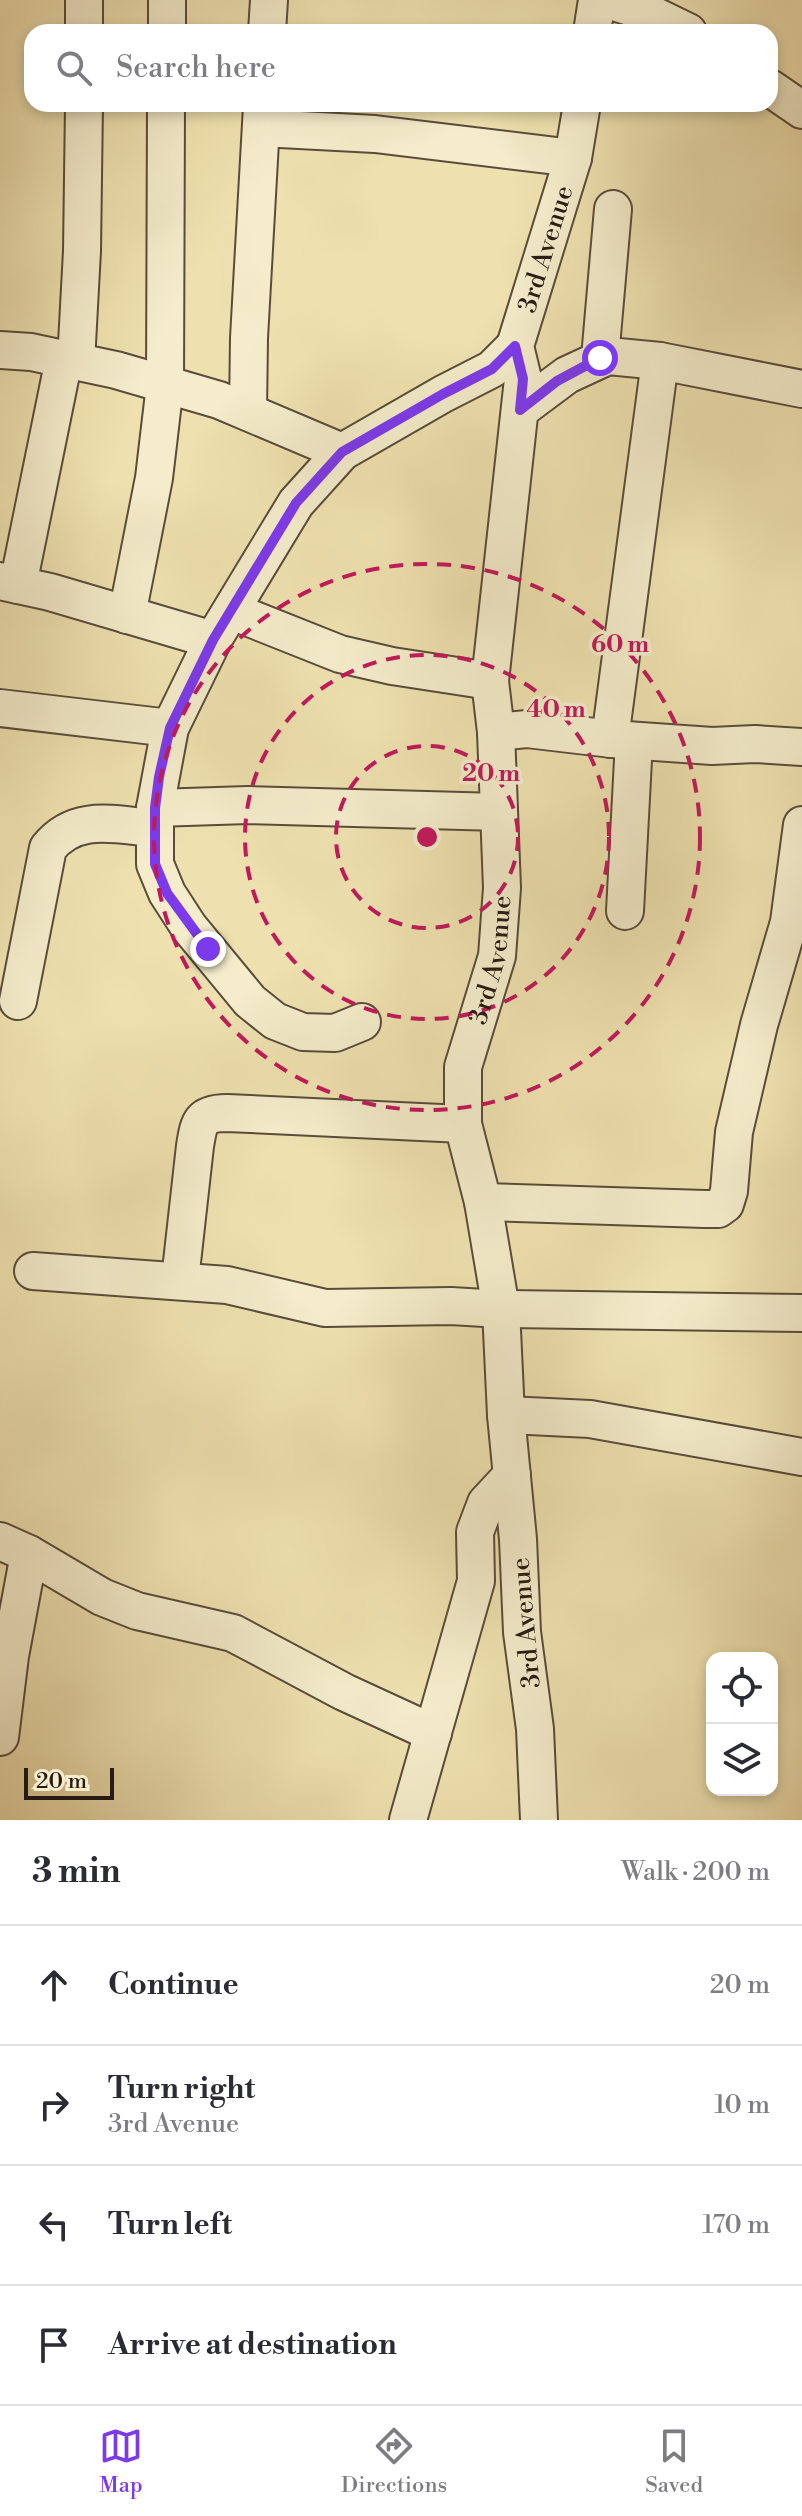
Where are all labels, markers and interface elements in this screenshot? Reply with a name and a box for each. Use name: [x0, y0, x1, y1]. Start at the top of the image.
search box: [24, 24, 778, 112]
icon: search: [52, 46, 96, 90]
text: Search here: [116, 49, 276, 87]
street label: 3rd Avenue: [511, 182, 581, 317]
route start: [582, 340, 618, 376]
text: 60 m: [591, 630, 649, 660]
text: 40 m: [526, 695, 586, 725]
text: 20 m: [462, 759, 520, 789]
centre of rings: [413, 823, 441, 851]
street label: 3rd Avenue: [462, 894, 518, 1028]
route end: [190, 931, 226, 967]
street label: 3rd Avenue: [504, 1556, 548, 1690]
map controls: [706, 1652, 778, 1796]
button: locate: [706, 1652, 778, 1724]
button: layers: [706, 1724, 778, 1796]
scale bar: [24, 1764, 114, 1800]
text: 20 m: [36, 1768, 87, 1795]
text: 3 min: [32, 1851, 121, 1893]
text: Walk · 200 m: [621, 1856, 770, 1888]
icon: ahead: [32, 1963, 76, 2007]
text: Continue: [108, 1966, 239, 2004]
text: 20 m: [710, 1969, 770, 2001]
text: Turn right: [108, 2070, 255, 2108]
icon: right: [32, 2083, 76, 2127]
text: 10 m: [714, 2089, 770, 2121]
text: 3rd Avenue: [108, 2108, 239, 2140]
icon: left: [32, 2203, 76, 2247]
text: Turn left: [108, 2206, 232, 2244]
text: 170 m: [702, 2209, 770, 2241]
icon: arrive: [32, 2323, 76, 2367]
text: Arrive at destination: [108, 2326, 397, 2364]
tab: Map: [99, 2424, 143, 2499]
tab: Directions: [341, 2424, 447, 2499]
tab: Saved: [645, 2424, 703, 2499]

